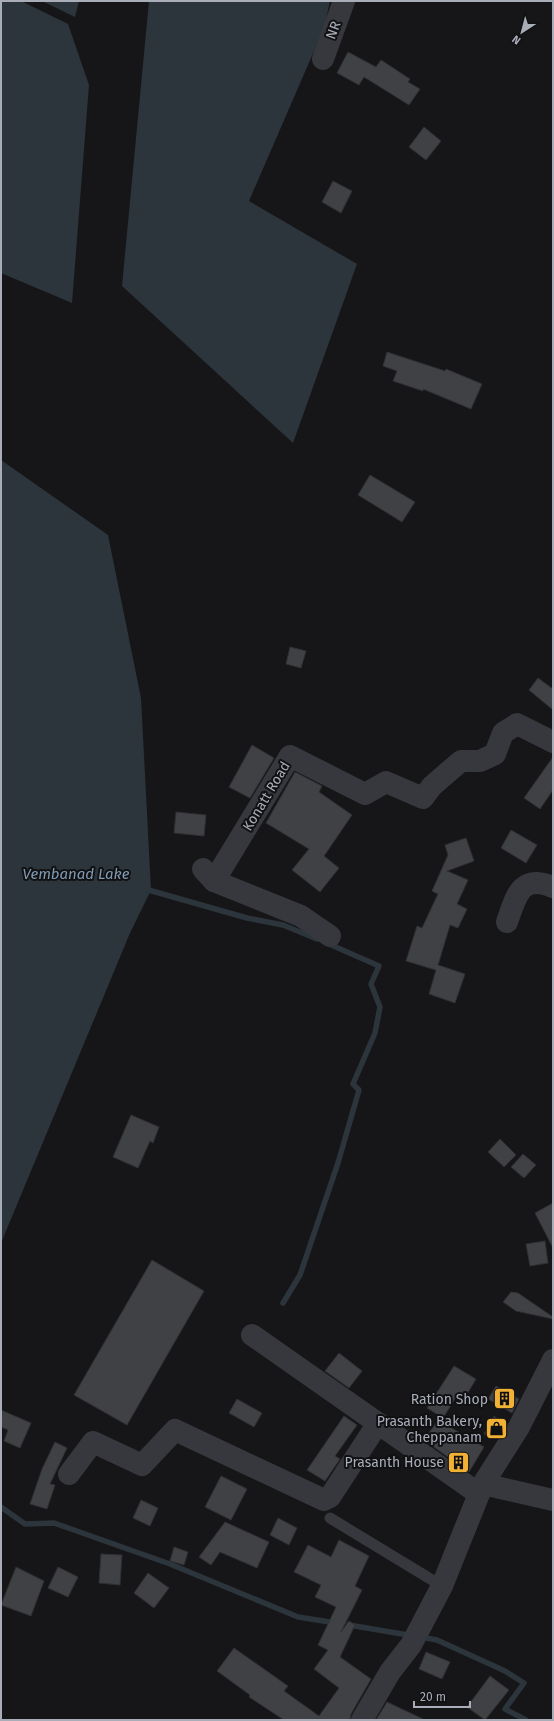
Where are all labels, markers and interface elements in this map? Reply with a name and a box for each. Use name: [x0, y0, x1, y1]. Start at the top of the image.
north arrow: [502, 12, 542, 52]
street label: NR: [322, 18, 345, 42]
text: N: [510, 32, 523, 47]
street label: Konatt Road: [239, 758, 294, 834]
water label: Vembanad Lake: [23, 865, 130, 883]
building icon: Ration Shop: [491, 1386, 517, 1412]
place label: Ration Shop: [411, 1391, 488, 1408]
place label: Prasanth Bakery, Cheppanam: [377, 1413, 482, 1446]
shop icon: Prasanth Bakery, Cheppanam: [484, 1416, 510, 1442]
building icon: Prasanth House: [446, 1449, 472, 1475]
place label: Prasanth House: [345, 1454, 444, 1471]
scale bar: [414, 1683, 470, 1709]
text: 20 m: [420, 1690, 446, 1704]

